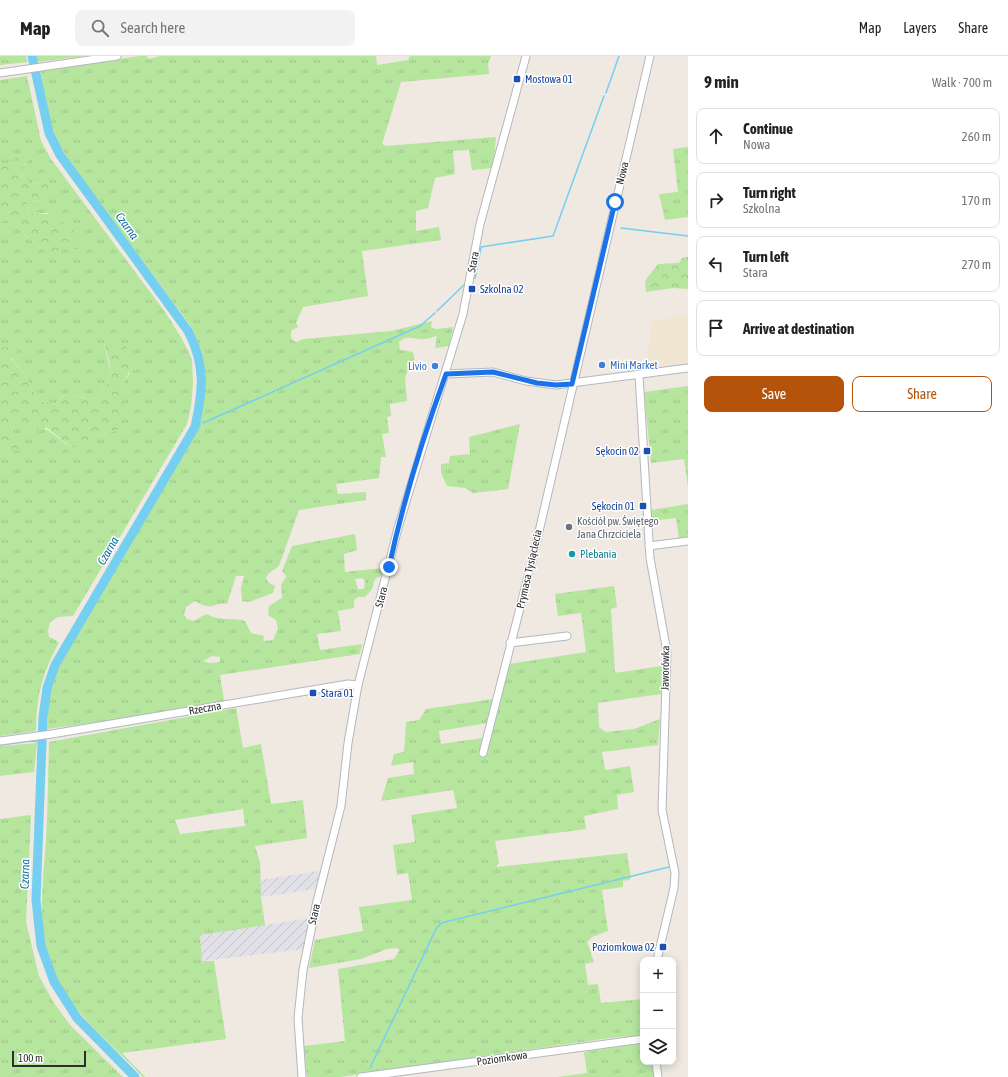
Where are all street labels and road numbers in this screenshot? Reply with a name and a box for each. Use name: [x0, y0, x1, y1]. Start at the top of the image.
street label: Nowa: [613, 160, 631, 186]
street label: Stara: [465, 251, 481, 273]
street label: Prymasa Tysiąclecia: [514, 528, 544, 610]
street label: Stara: [372, 585, 390, 609]
street label: Jaworówka: [659, 645, 671, 691]
street label: Rzeczna: [188, 699, 222, 717]
street label: Stara: [306, 902, 322, 926]
street label: Poziomkowa: [476, 1048, 528, 1068]

